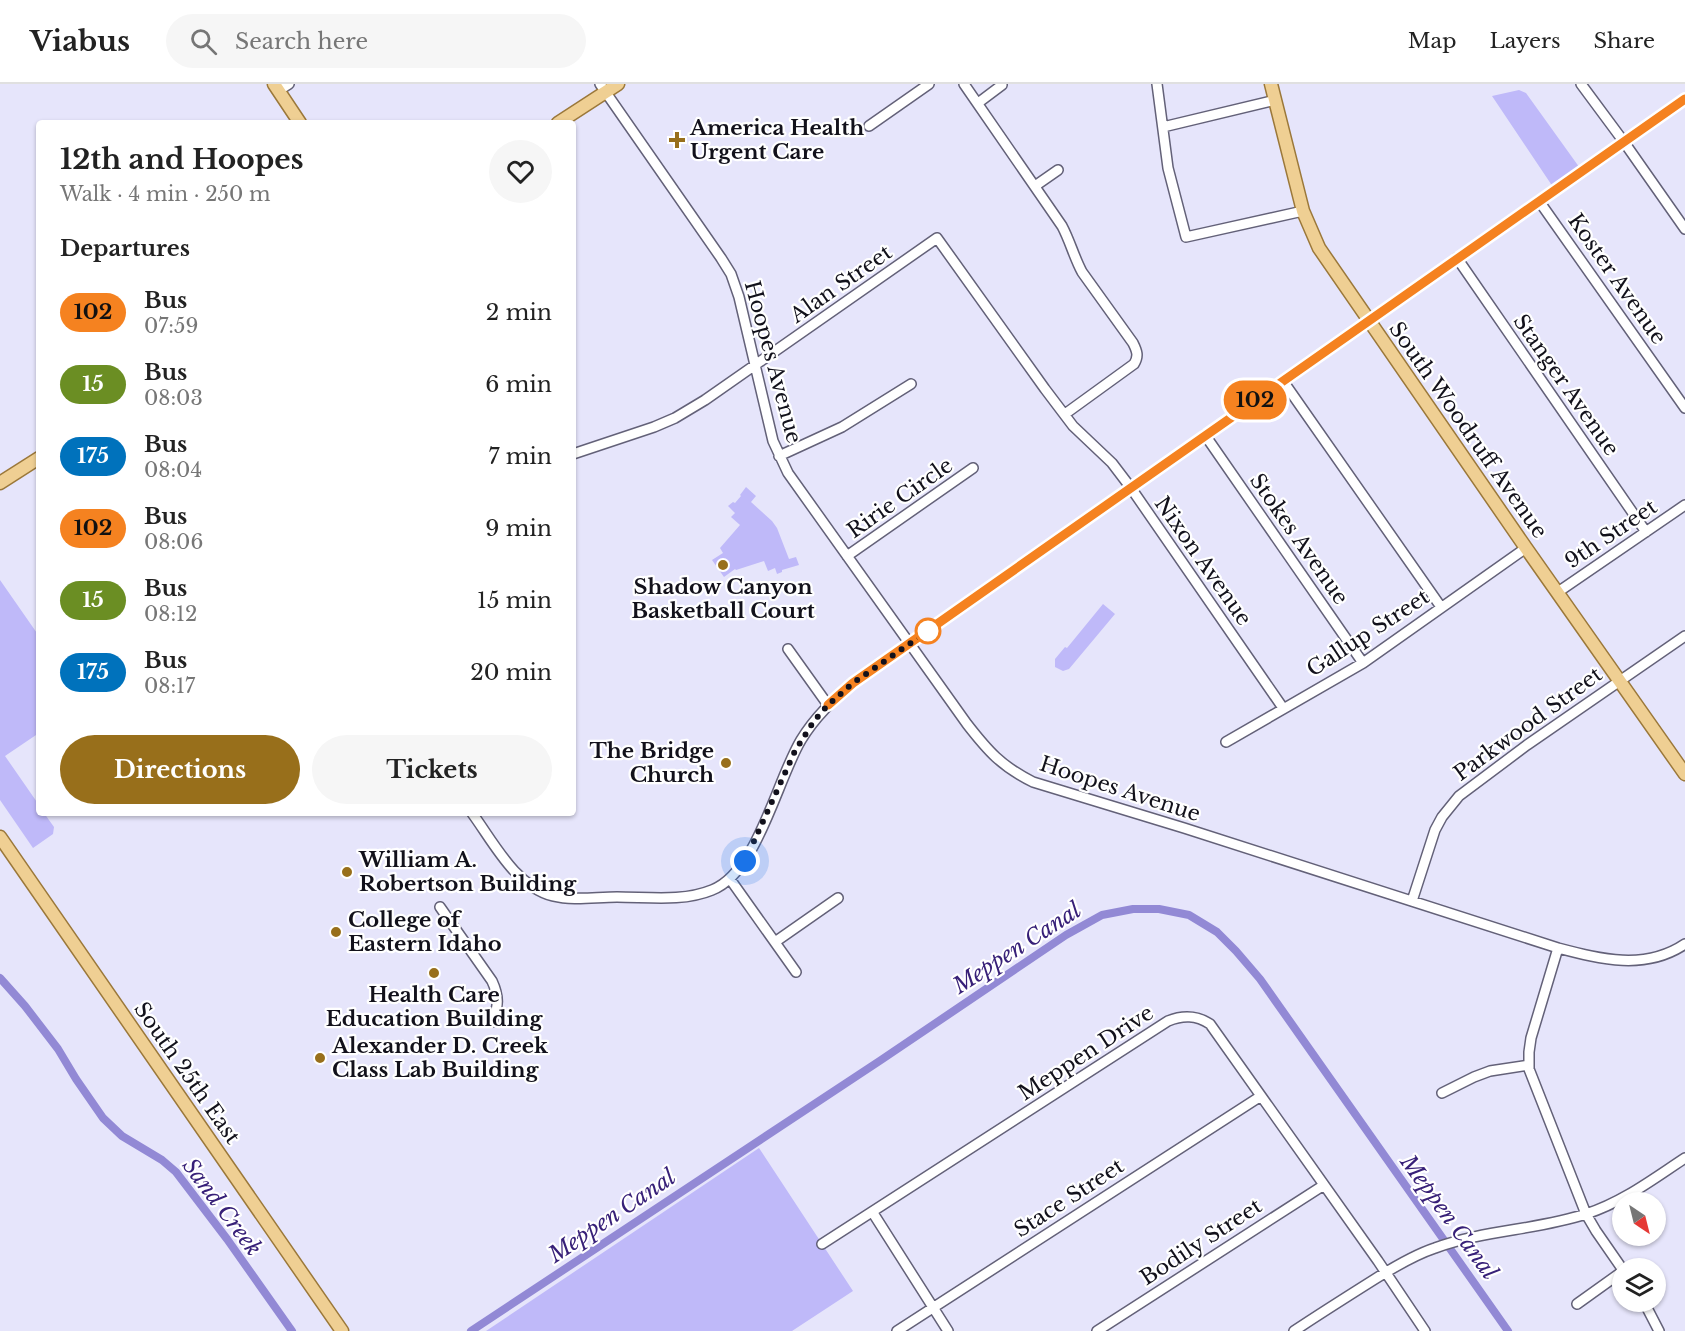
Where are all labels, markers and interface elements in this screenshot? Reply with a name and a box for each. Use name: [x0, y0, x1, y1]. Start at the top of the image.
search box: [166, 14, 586, 68]
text: Viabus: [30, 24, 130, 59]
icon: search: [187, 25, 220, 58]
text: Search here: [235, 28, 368, 55]
text: Map: [1408, 28, 1457, 54]
text: Layers: [1490, 28, 1561, 54]
text: Share: [1594, 28, 1655, 54]
place label: America Health Urgent Care: [689, 115, 864, 165]
marker: America Health Urgent Care: [668, 131, 686, 149]
button: heart: [489, 140, 552, 203]
text: 12th and Hoopes: [60, 142, 304, 177]
text: Walk · 4 min · 250 m: [60, 182, 270, 206]
street label: Koster Avenue: [1562, 209, 1672, 349]
text: Departures: [60, 235, 190, 262]
street label: Alan Street: [784, 239, 897, 329]
street label: Hoopes Avenue: [739, 278, 807, 446]
text: Bus: [144, 287, 187, 314]
text: 102: [74, 299, 112, 325]
text: 2 min: [486, 299, 552, 326]
street label: Stanger Avenue: [1508, 309, 1624, 461]
text: 07:59: [144, 314, 198, 338]
street label: South Woodruff Avenue: [1383, 317, 1553, 543]
text: Bus: [144, 359, 187, 386]
text: 15: [82, 371, 104, 397]
text: 6 min: [485, 371, 552, 398]
line badge: 102: [1220, 380, 1290, 420]
text: 08:03: [144, 386, 203, 410]
text: 102: [1236, 387, 1274, 413]
text: Bus: [144, 431, 187, 458]
text: 175: [77, 443, 109, 469]
text: 7 min: [488, 443, 552, 470]
street label: Ririe Circle: [842, 452, 958, 544]
text: 08:04: [144, 458, 202, 482]
street label: Stokes Avenue: [1244, 468, 1354, 610]
street label: Nixon Avenue: [1149, 491, 1257, 631]
street label: 9th Street: [1560, 494, 1662, 574]
text: Bus: [144, 503, 187, 530]
text: 102: [74, 515, 112, 541]
text: 9 min: [485, 515, 552, 542]
text: 08:06: [144, 530, 203, 554]
marker: Shadow Canyon Basketball Court: [716, 558, 730, 572]
place label: Shadow Canyon Basketball Court: [631, 574, 815, 624]
text: Bus: [144, 575, 187, 602]
street label: Gallup Street: [1302, 584, 1434, 682]
text: 15: [82, 587, 104, 613]
text: 15 min: [477, 587, 552, 614]
text: 08:12: [144, 602, 197, 626]
unlabelled marker: [915, 618, 941, 644]
text: Bus: [144, 647, 187, 674]
text: 175: [77, 659, 109, 685]
text: 20 min: [470, 659, 552, 686]
street label: Parkwood Street: [1449, 661, 1607, 787]
text: 08:17: [144, 674, 195, 698]
button: Directions: [60, 735, 300, 804]
button: Tickets: [312, 735, 552, 804]
place label: The Bridge Church: [589, 738, 714, 788]
street label: Hoopes Avenue: [1036, 751, 1204, 827]
marker: The Bridge Church: [719, 756, 733, 770]
your location: [730, 846, 760, 876]
place label: William A. Robertson Building: [358, 847, 577, 897]
marker: William A. Robertson Building: [340, 865, 354, 879]
water label: Meppen Canal: [947, 896, 1086, 1000]
place label: College of Eastern Idaho: [348, 907, 502, 957]
marker: College of Eastern Idaho: [329, 925, 343, 939]
marker: Health Care Education Building: [427, 966, 441, 980]
place label: Health Care Education Building: [326, 982, 543, 1032]
street label: South 25th East: [128, 997, 246, 1149]
street label: Meppen Drive: [1014, 1000, 1158, 1106]
place label: Alexander D. Creek Class Lab Building: [331, 1033, 549, 1083]
marker: Alexander D. Creek Class Lab Building: [313, 1051, 327, 1065]
water label: Meppen Canal: [1394, 1149, 1503, 1285]
water label: Sand Creek: [177, 1153, 267, 1261]
street label: Stace Street: [1009, 1153, 1129, 1243]
water label: Meppen Canal: [543, 1164, 681, 1269]
north arrow: [1612, 1192, 1666, 1246]
map controls: [1612, 1192, 1666, 1312]
street label: Bodily Street: [1135, 1193, 1267, 1291]
button: layers: [1612, 1258, 1666, 1312]

